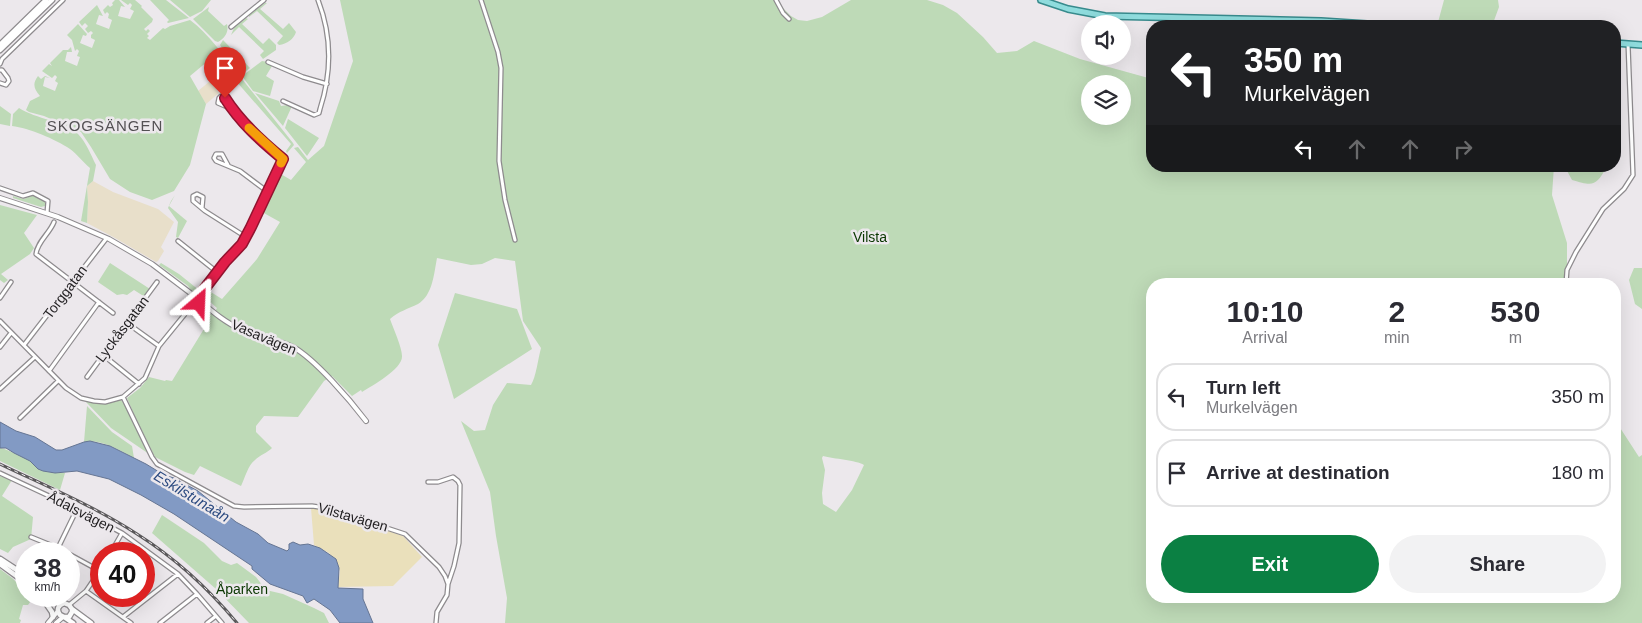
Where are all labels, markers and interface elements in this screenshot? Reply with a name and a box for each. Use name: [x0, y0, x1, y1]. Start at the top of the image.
map controls: [1081, 15, 1131, 125]
button: sound: [1081, 15, 1131, 65]
icon: left: [1161, 40, 1226, 105]
text: 350 m: [1244, 40, 1343, 79]
pin: [204, 47, 246, 98]
icon: arrive: [211, 54, 239, 82]
button: layers: [1081, 75, 1131, 125]
text: Murkelvägen: [1244, 81, 1370, 106]
district label: SKOGSÄNGEN: [47, 117, 163, 134]
icon: left: [1290, 135, 1318, 163]
icon: ahead: [1343, 135, 1371, 163]
icon: ahead: [1396, 135, 1424, 163]
icon: right: [1449, 135, 1477, 163]
park label: Vilsta: [853, 229, 887, 245]
street label: Torggatan: [40, 262, 90, 322]
position arrow: [172, 276, 224, 328]
street label: Lyckåsgatan: [92, 293, 152, 365]
text: 10:10: [1227, 295, 1303, 328]
text: 2: [1388, 295, 1405, 328]
text: 530: [1490, 295, 1540, 328]
street label: Vasavägen: [229, 316, 299, 358]
text: Arrival: [1242, 329, 1288, 346]
text: min: [1384, 329, 1410, 346]
text: m: [1509, 329, 1522, 346]
text: Turn left: [1206, 377, 1281, 398]
icon: left: [1163, 383, 1191, 411]
text: 350 m: [1551, 386, 1604, 407]
text: Murkelvägen: [1206, 399, 1298, 416]
icon: arrive: [1163, 459, 1191, 487]
text: Arrive at destination: [1206, 462, 1390, 483]
text: 180 m: [1551, 462, 1604, 483]
water label: Eskilstunaån: [151, 467, 233, 525]
street label: Ådalsvägen: [45, 488, 117, 536]
street label: Vilstavägen: [316, 499, 390, 535]
button: Exit: [1161, 535, 1379, 593]
button: Share: [1389, 535, 1606, 593]
speed limit sign: 40: [90, 542, 155, 607]
text: 38: [34, 554, 61, 582]
text: km/h: [34, 580, 61, 594]
park label: Åparken: [216, 581, 268, 597]

